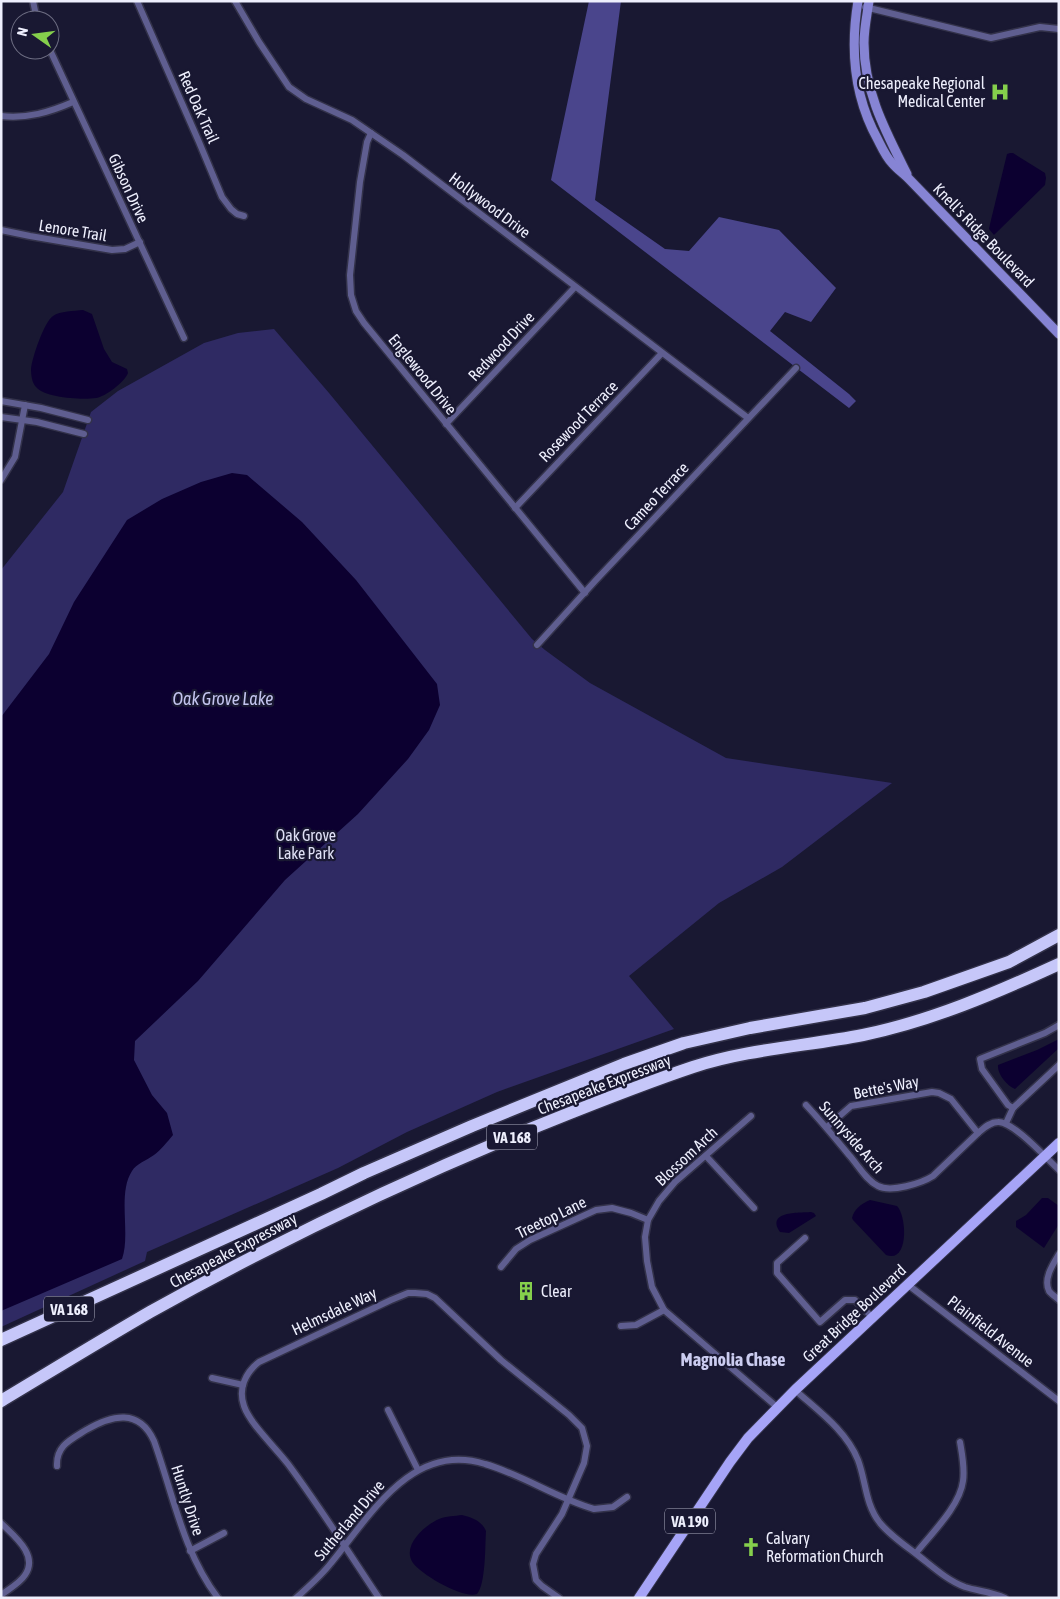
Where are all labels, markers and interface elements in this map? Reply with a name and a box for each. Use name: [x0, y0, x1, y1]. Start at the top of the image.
north arrow: [10, 10, 60, 60]
text: N: [14, 26, 31, 38]
street label: Red Oak Trail: [175, 68, 223, 146]
place label: Chesapeake Regional Medical Center: [858, 74, 986, 110]
hospital icon: Chesapeake Regional Medical Center: [989, 81, 1011, 103]
street label: Gibson Drive: [105, 151, 153, 225]
street label: Hollywood Drive: [445, 169, 534, 242]
street label: Knell's Ridge Boulevard: [929, 179, 1038, 291]
street label: Lenore Trail: [38, 216, 109, 244]
street label: Redwood Drive: [464, 308, 538, 384]
street label: Englewood Drive: [384, 330, 461, 418]
street label: Rosewood Terrace: [535, 377, 621, 465]
street label: Cameo Terrace: [620, 458, 692, 534]
water label: Oak Grove Lake: [173, 688, 273, 709]
park label: Oak Grove Lake Park: [276, 826, 336, 862]
street label: Chesapeake Expressway: [535, 1050, 674, 1119]
street label: Bette's Way: [852, 1072, 921, 1103]
street label: Sunnyside Arch: [815, 1097, 888, 1177]
street label: Blossom Arch: [651, 1123, 721, 1189]
road number: VA 168: [487, 1124, 537, 1150]
street label: Treetop Lane: [513, 1192, 589, 1243]
street label: Chesapeake Expressway: [166, 1209, 300, 1292]
street label: Great Bridge Boulevard: [799, 1261, 910, 1366]
building icon: Clear: [515, 1280, 537, 1302]
place label: Clear: [541, 1282, 572, 1300]
street label: Helmsdale Way: [289, 1283, 380, 1339]
street label: Plainfield Avenue: [944, 1292, 1038, 1370]
road number: VA 168: [44, 1296, 94, 1322]
district label: Magnolia Chase: [681, 1349, 785, 1370]
street label: Huntly Drive: [167, 1462, 208, 1538]
street label: Sutherland Drive: [310, 1476, 388, 1564]
road number: VA 190: [665, 1508, 715, 1534]
place label: Calvary Reformation Church: [766, 1529, 884, 1565]
church icon: Calvary Reformation Church: [740, 1536, 762, 1558]

